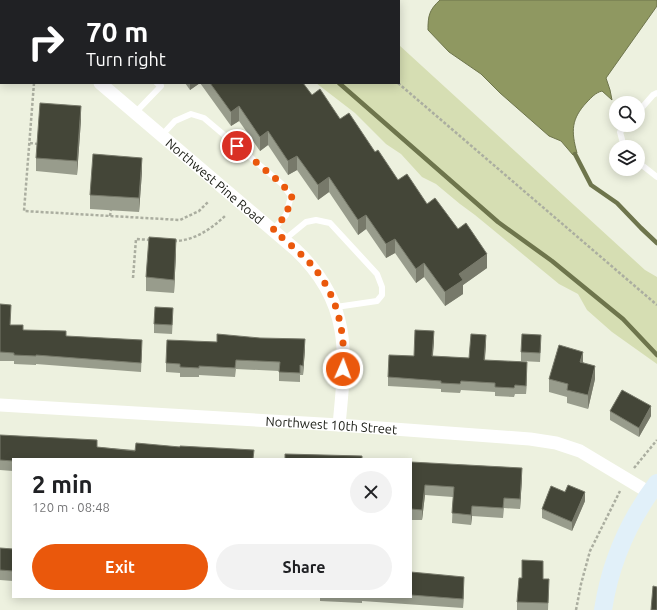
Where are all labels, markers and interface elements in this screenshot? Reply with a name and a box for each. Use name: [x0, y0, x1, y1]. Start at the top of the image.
icon: right: [20, 16, 72, 68]
text: 70 m: [86, 16, 148, 47]
text: Turn right: [86, 49, 166, 69]
map controls: [609, 96, 645, 176]
button: search: [609, 96, 645, 132]
pin: [220, 129, 254, 163]
street label: Northwest Pine Road: [163, 135, 267, 226]
icon: arrive: [226, 135, 248, 157]
button: layers: [609, 140, 645, 176]
position arrow: [322, 348, 364, 390]
street label: Northwest 10th Street: [265, 414, 398, 436]
text: 2 min: [32, 471, 93, 498]
button: close: [350, 471, 392, 513]
text: 120 m · 08:48: [32, 500, 110, 514]
button: Exit: [32, 544, 208, 590]
button: Share: [216, 544, 392, 590]

